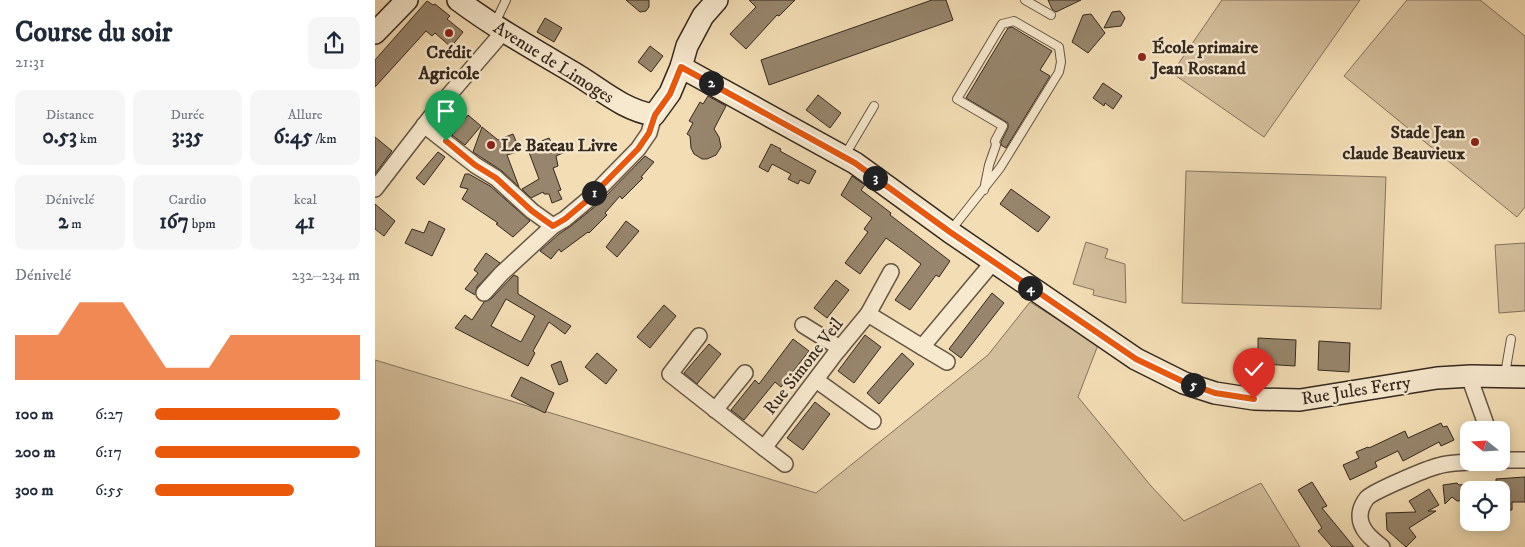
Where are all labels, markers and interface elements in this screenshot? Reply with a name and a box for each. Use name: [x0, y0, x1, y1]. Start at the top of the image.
text: Course du soir: [15, 15, 172, 50]
button: share: [308, 17, 360, 69]
street label: Avenue de Limoges: [489, 17, 618, 109]
marker: Crédit Agricole: [443, 27, 455, 39]
place label: École primaire Jean Rostand: [1150, 36, 1259, 80]
place label: Crédit Agricole: [418, 42, 480, 85]
marker: École primaire Jean Rostand: [1136, 51, 1148, 63]
text: 21:31: [15, 52, 45, 72]
pin: 2: [699, 70, 723, 96]
text: 2: [708, 74, 715, 92]
pin: [425, 90, 467, 141]
icon: arrive: [432, 97, 460, 125]
text: Distance: [46, 106, 94, 124]
text: Durée: [170, 106, 204, 124]
text: Allure: [288, 106, 323, 124]
place label: Stade Jean claude Beauvieux: [1342, 122, 1466, 165]
text: 0.53: [42, 124, 77, 150]
text: 3:35: [172, 124, 203, 150]
text: 6:45: [274, 124, 312, 150]
text: km: [77, 130, 97, 148]
text: /km: [312, 130, 337, 148]
place label: Le Bateau Livre: [501, 135, 618, 157]
marker: Stade Jean claude Beauvieux: [1469, 136, 1481, 148]
marker: Le Bateau Livre: [485, 139, 497, 151]
pin: 3: [863, 166, 887, 190]
text: 3: [873, 169, 878, 187]
pin: 1: [581, 180, 607, 206]
text: 1: [592, 184, 597, 202]
text: Dénivelé: [45, 191, 94, 209]
text: Cardio: [169, 191, 206, 209]
text: kcal: [294, 191, 317, 209]
text: 2: [58, 209, 68, 235]
text: 167: [159, 209, 189, 235]
text: 41: [295, 209, 315, 235]
text: m: [68, 215, 82, 233]
text: bpm: [189, 215, 216, 233]
text: Dénivelé: [15, 265, 71, 285]
text: 232–234 m: [291, 265, 360, 285]
pin: 4: [1017, 276, 1043, 300]
text: 4: [1026, 279, 1035, 297]
street label: Rue Simone Veil: [759, 313, 849, 419]
pin: [1233, 348, 1275, 399]
icon: check: [1240, 355, 1268, 383]
street label: Rue Jules Ferry: [1300, 371, 1413, 410]
pin: 5: [1181, 372, 1205, 398]
text: 5: [1190, 376, 1197, 394]
text: 100 m: [15, 404, 54, 424]
text: 6:27: [95, 404, 123, 424]
north arrow: [1460, 421, 1510, 471]
map controls: [1460, 421, 1510, 531]
text: 200 m: [15, 442, 56, 462]
text: 6:17: [95, 442, 122, 462]
text: 300 m: [15, 480, 54, 500]
text: 6:55: [95, 480, 123, 500]
button: locate: [1460, 481, 1510, 531]

